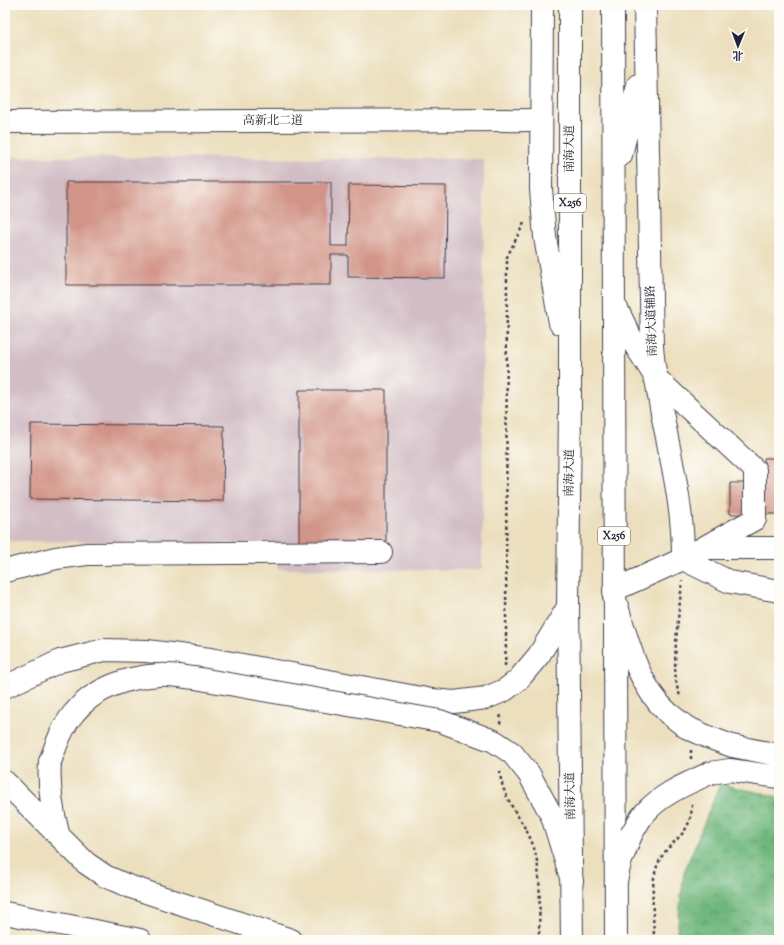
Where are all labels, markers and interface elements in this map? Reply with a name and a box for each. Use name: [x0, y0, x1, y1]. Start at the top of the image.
north arrow: [718, 26, 758, 66]
text: 北: [732, 47, 743, 63]
street label: 高新北二道: [243, 112, 303, 130]
street label: 南海大道: [561, 125, 579, 173]
road number: X256: [554, 194, 586, 212]
street label: 南海大道辅路: [642, 285, 662, 357]
street label: 南海大道: [561, 449, 579, 497]
road number: X256: [598, 527, 630, 545]
street label: 南海大道: [562, 772, 580, 820]

